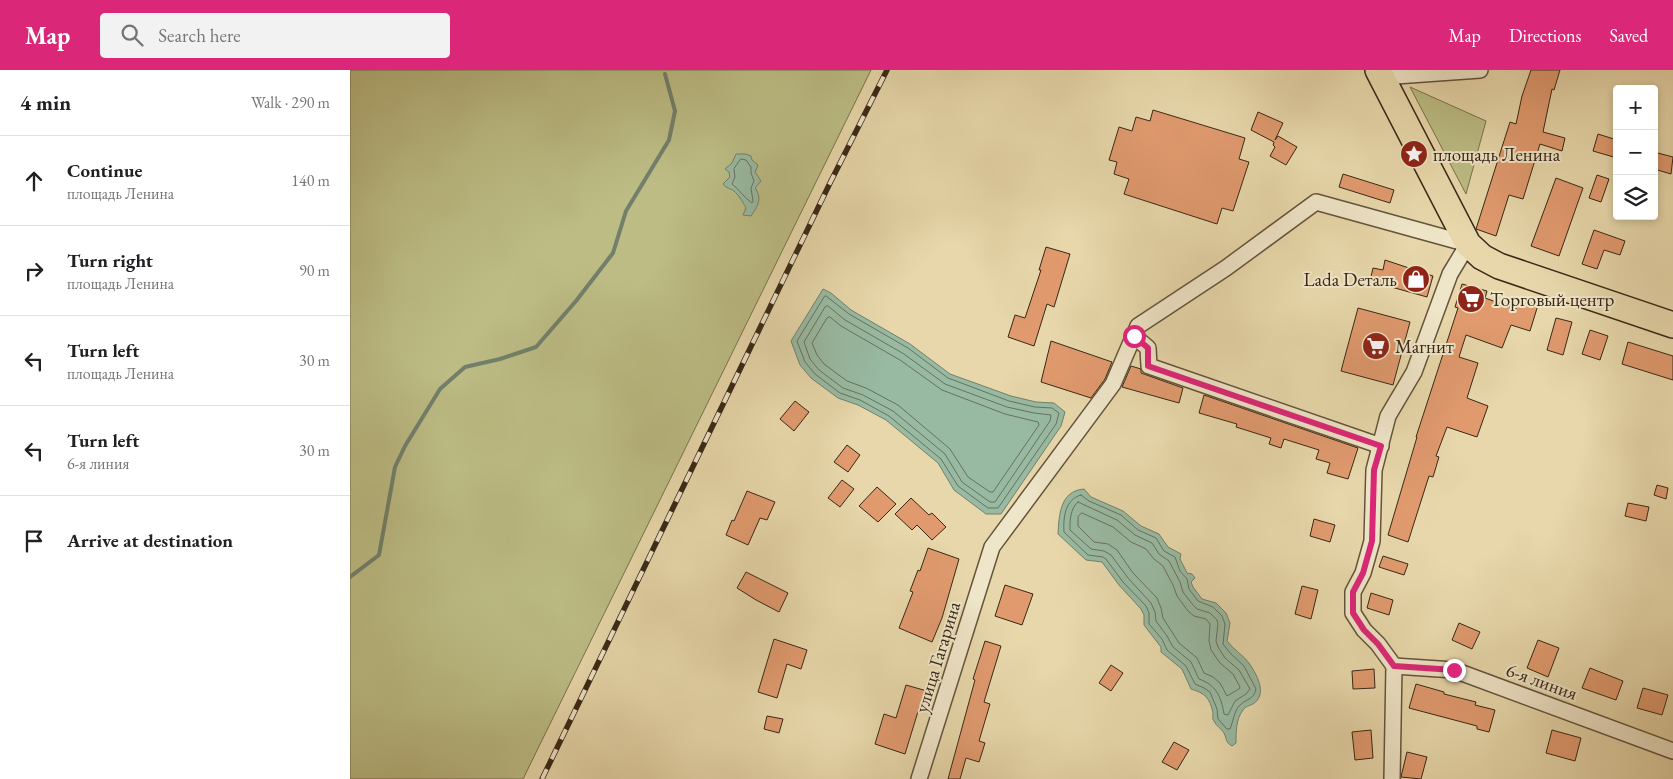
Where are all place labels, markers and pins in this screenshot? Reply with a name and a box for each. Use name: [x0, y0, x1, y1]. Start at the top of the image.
place icon: площадь Ленина: [1399, 139, 1429, 169]
place label: площадь Ленина: [1433, 142, 1561, 167]
shop icon: Lada Dеталь: [1401, 264, 1431, 294]
place label: Lada Dеталь: [1303, 267, 1397, 292]
supermarket icon: Торговый центр: [1456, 284, 1486, 314]
place label: Торговый центр: [1490, 287, 1614, 312]
supermarket icon: Магнит: [1361, 331, 1391, 361]
place label: Магнит: [1395, 334, 1454, 359]

